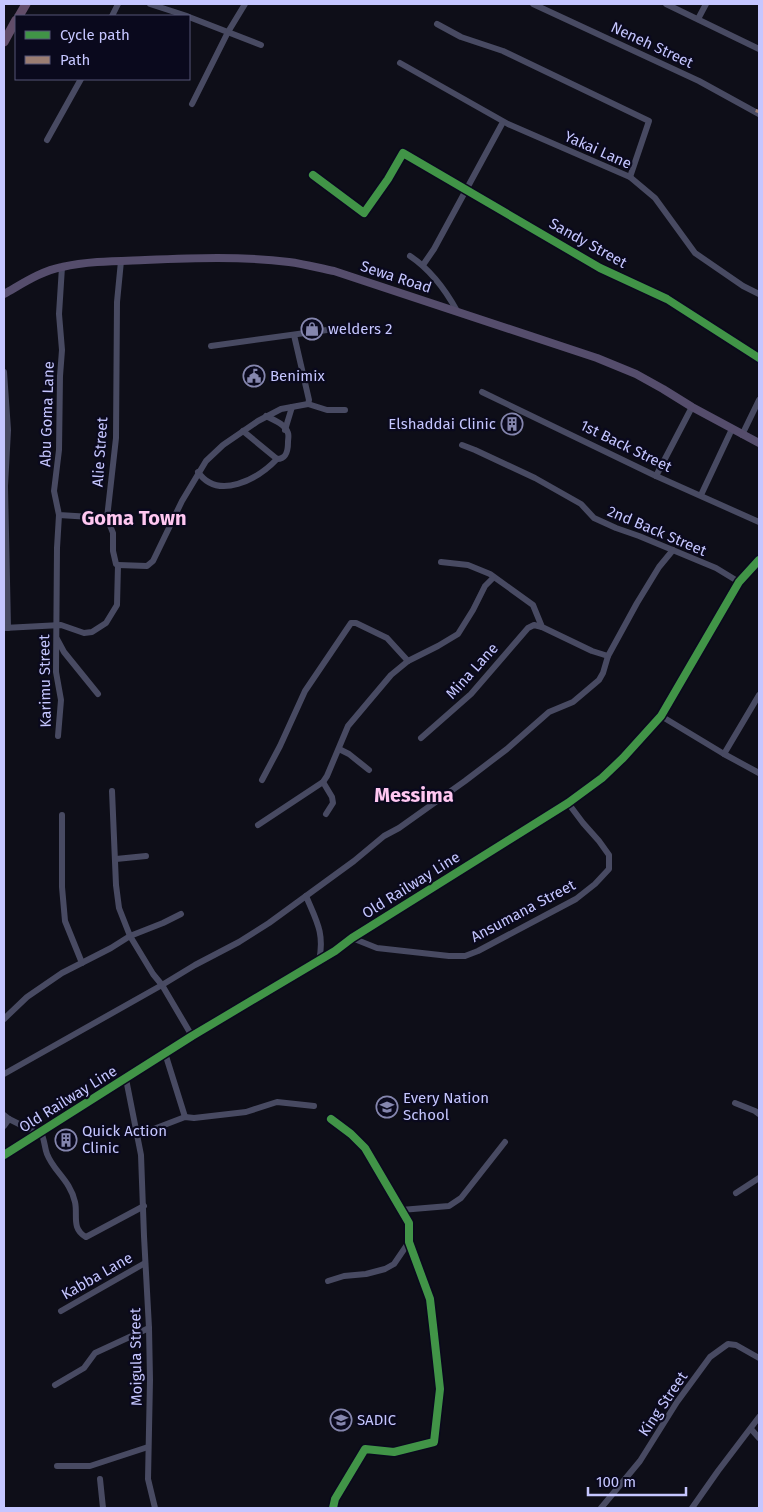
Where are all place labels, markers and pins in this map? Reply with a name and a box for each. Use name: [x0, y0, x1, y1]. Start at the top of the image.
shop icon: welders 2: [300, 317, 324, 341]
place label: welders 2: [328, 320, 392, 338]
public building icon: Benimix: [242, 364, 266, 388]
place label: Benimix: [270, 367, 325, 385]
building icon: Elshaddai Clinic: [500, 412, 524, 436]
place label: Elshaddai Clinic: [388, 415, 496, 433]
place label: Every Nation School: [403, 1089, 489, 1124]
school or university icon: Every Nation School: [375, 1095, 399, 1119]
place label: Quick Action Clinic: [82, 1122, 167, 1157]
building icon: Quick Action Clinic: [54, 1128, 78, 1152]
school or university icon: SADIC: [329, 1408, 353, 1432]
place label: SADIC: [357, 1411, 397, 1429]

